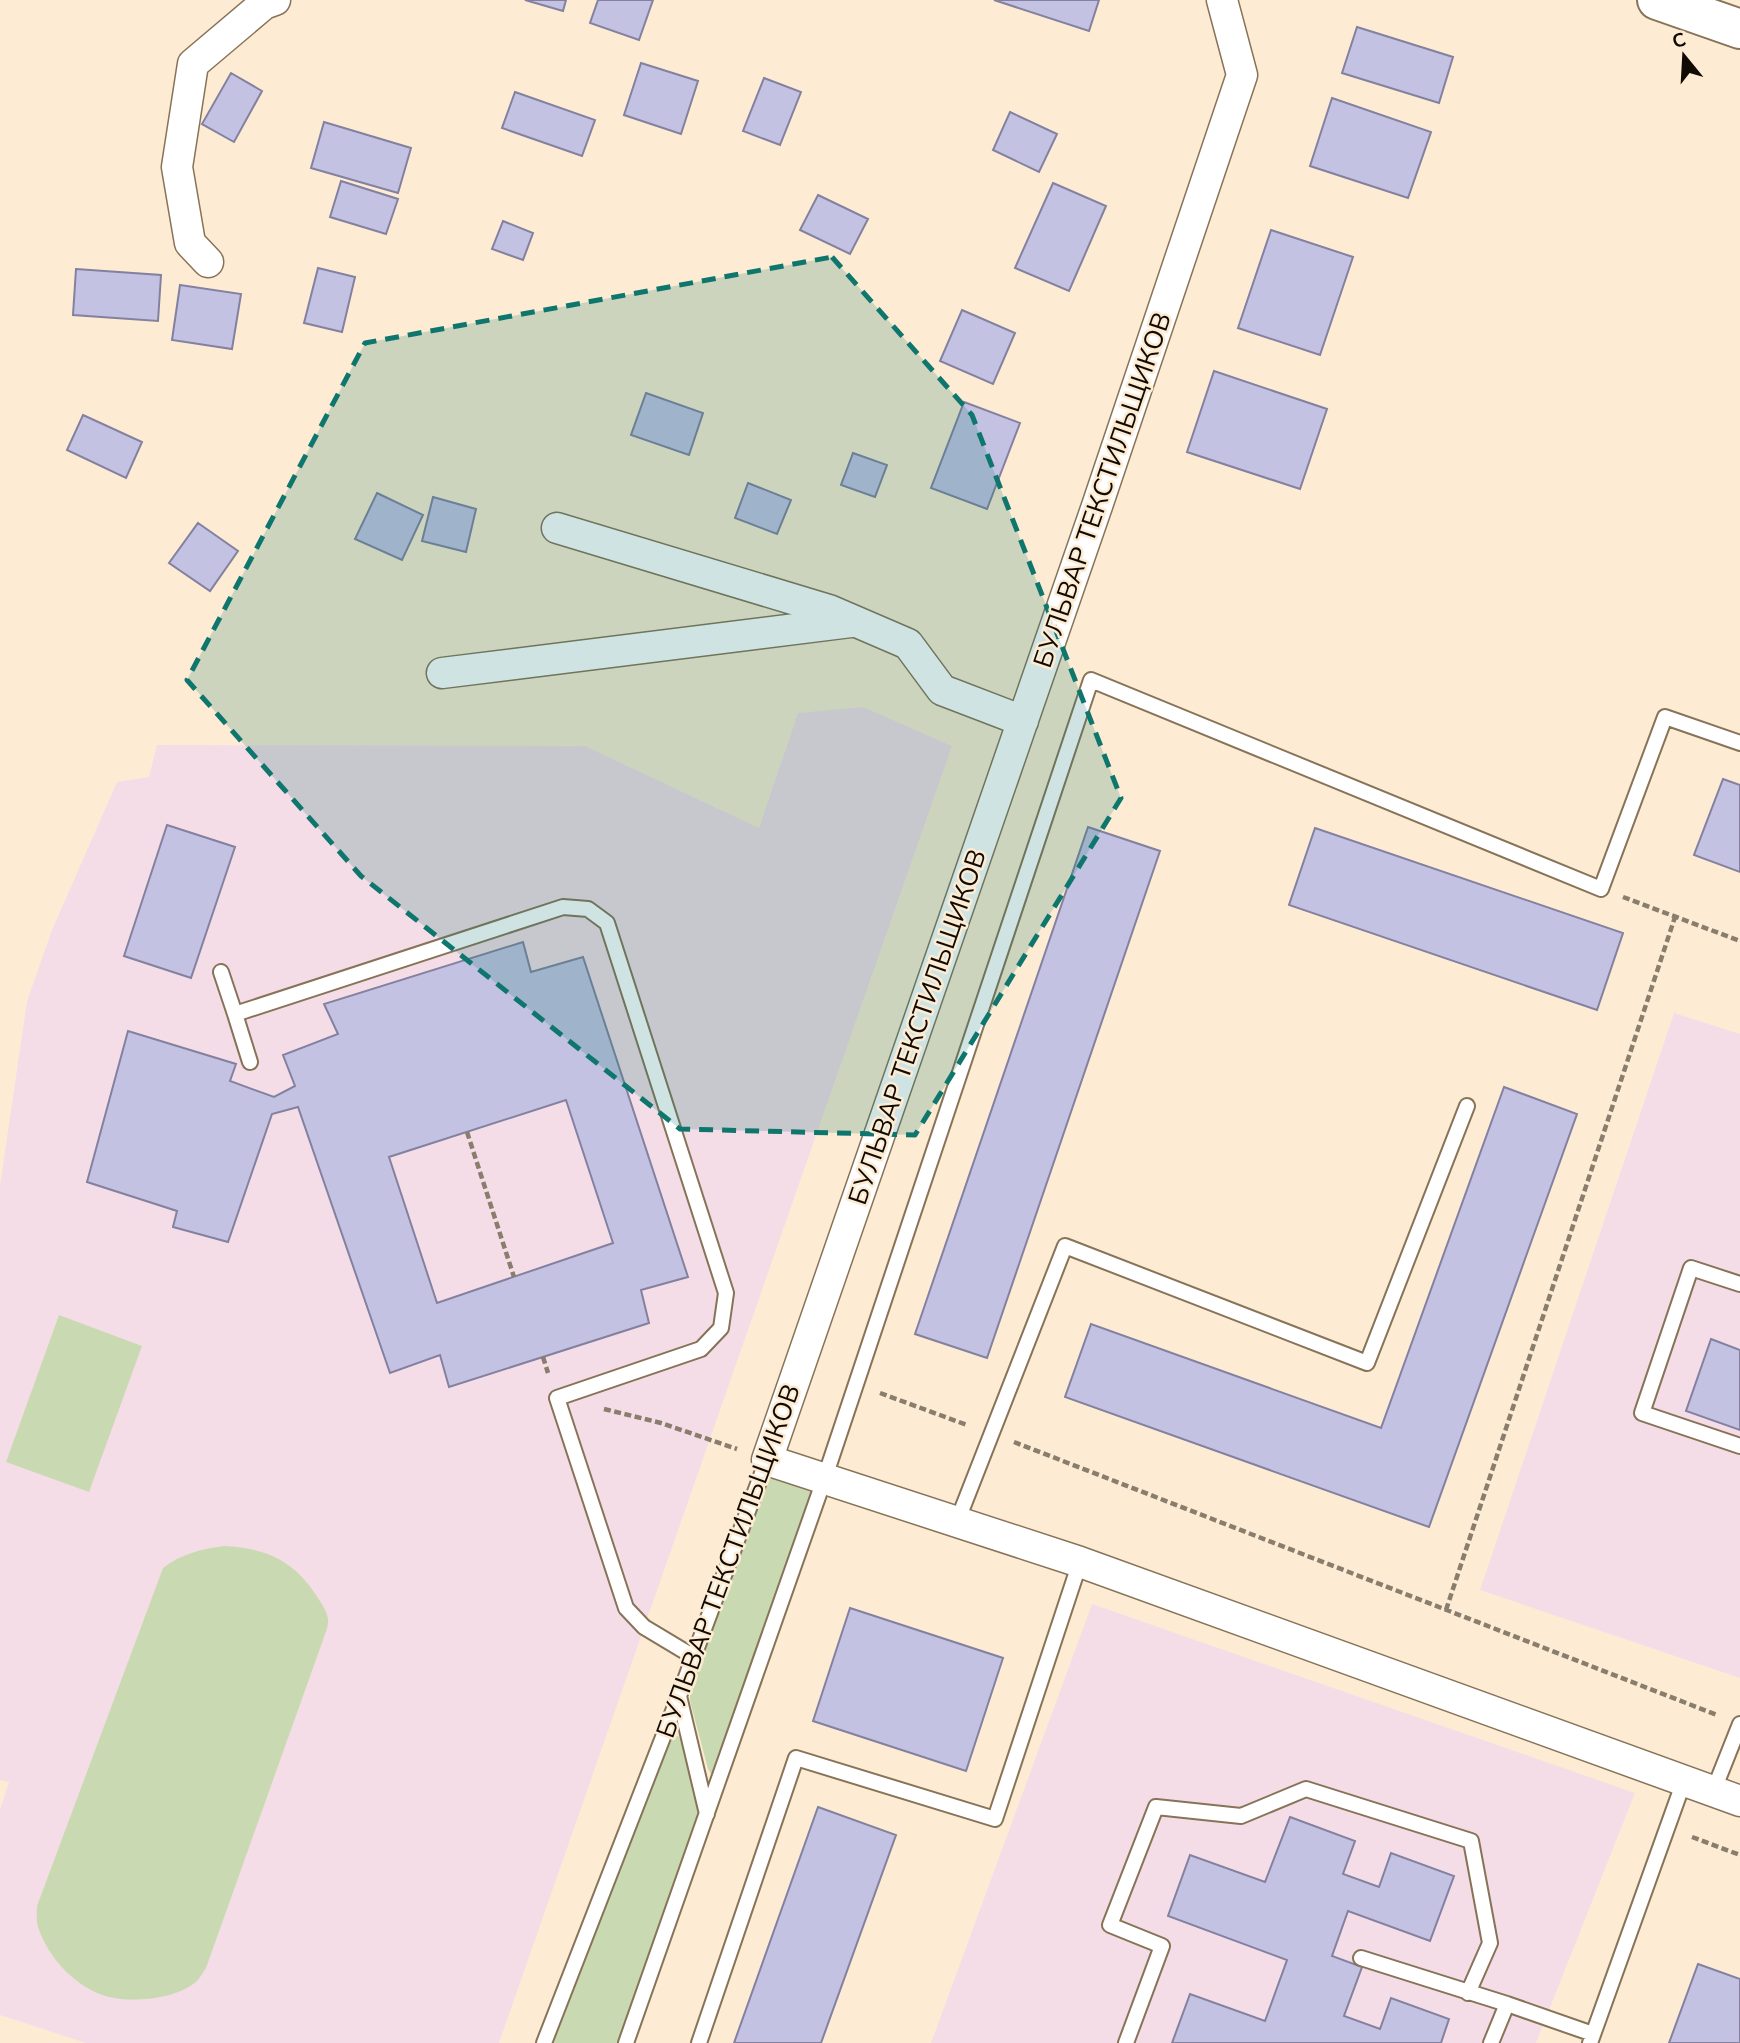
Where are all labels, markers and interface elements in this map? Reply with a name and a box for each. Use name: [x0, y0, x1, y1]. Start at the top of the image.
north arrow: [1649, 21, 1719, 91]
text: С: [1669, 26, 1689, 53]
street label: БУЛЬВАР ТЕКСТИЛЬЩИКОВ: [1025, 308, 1178, 672]
street label: БУЛЬВАР ТЕКСТИЛЬЩИКОВ: [840, 845, 993, 1209]
street label: БУЛЬВАР ТЕКСТИЛЬЩИКОВ: [648, 1380, 807, 1742]

